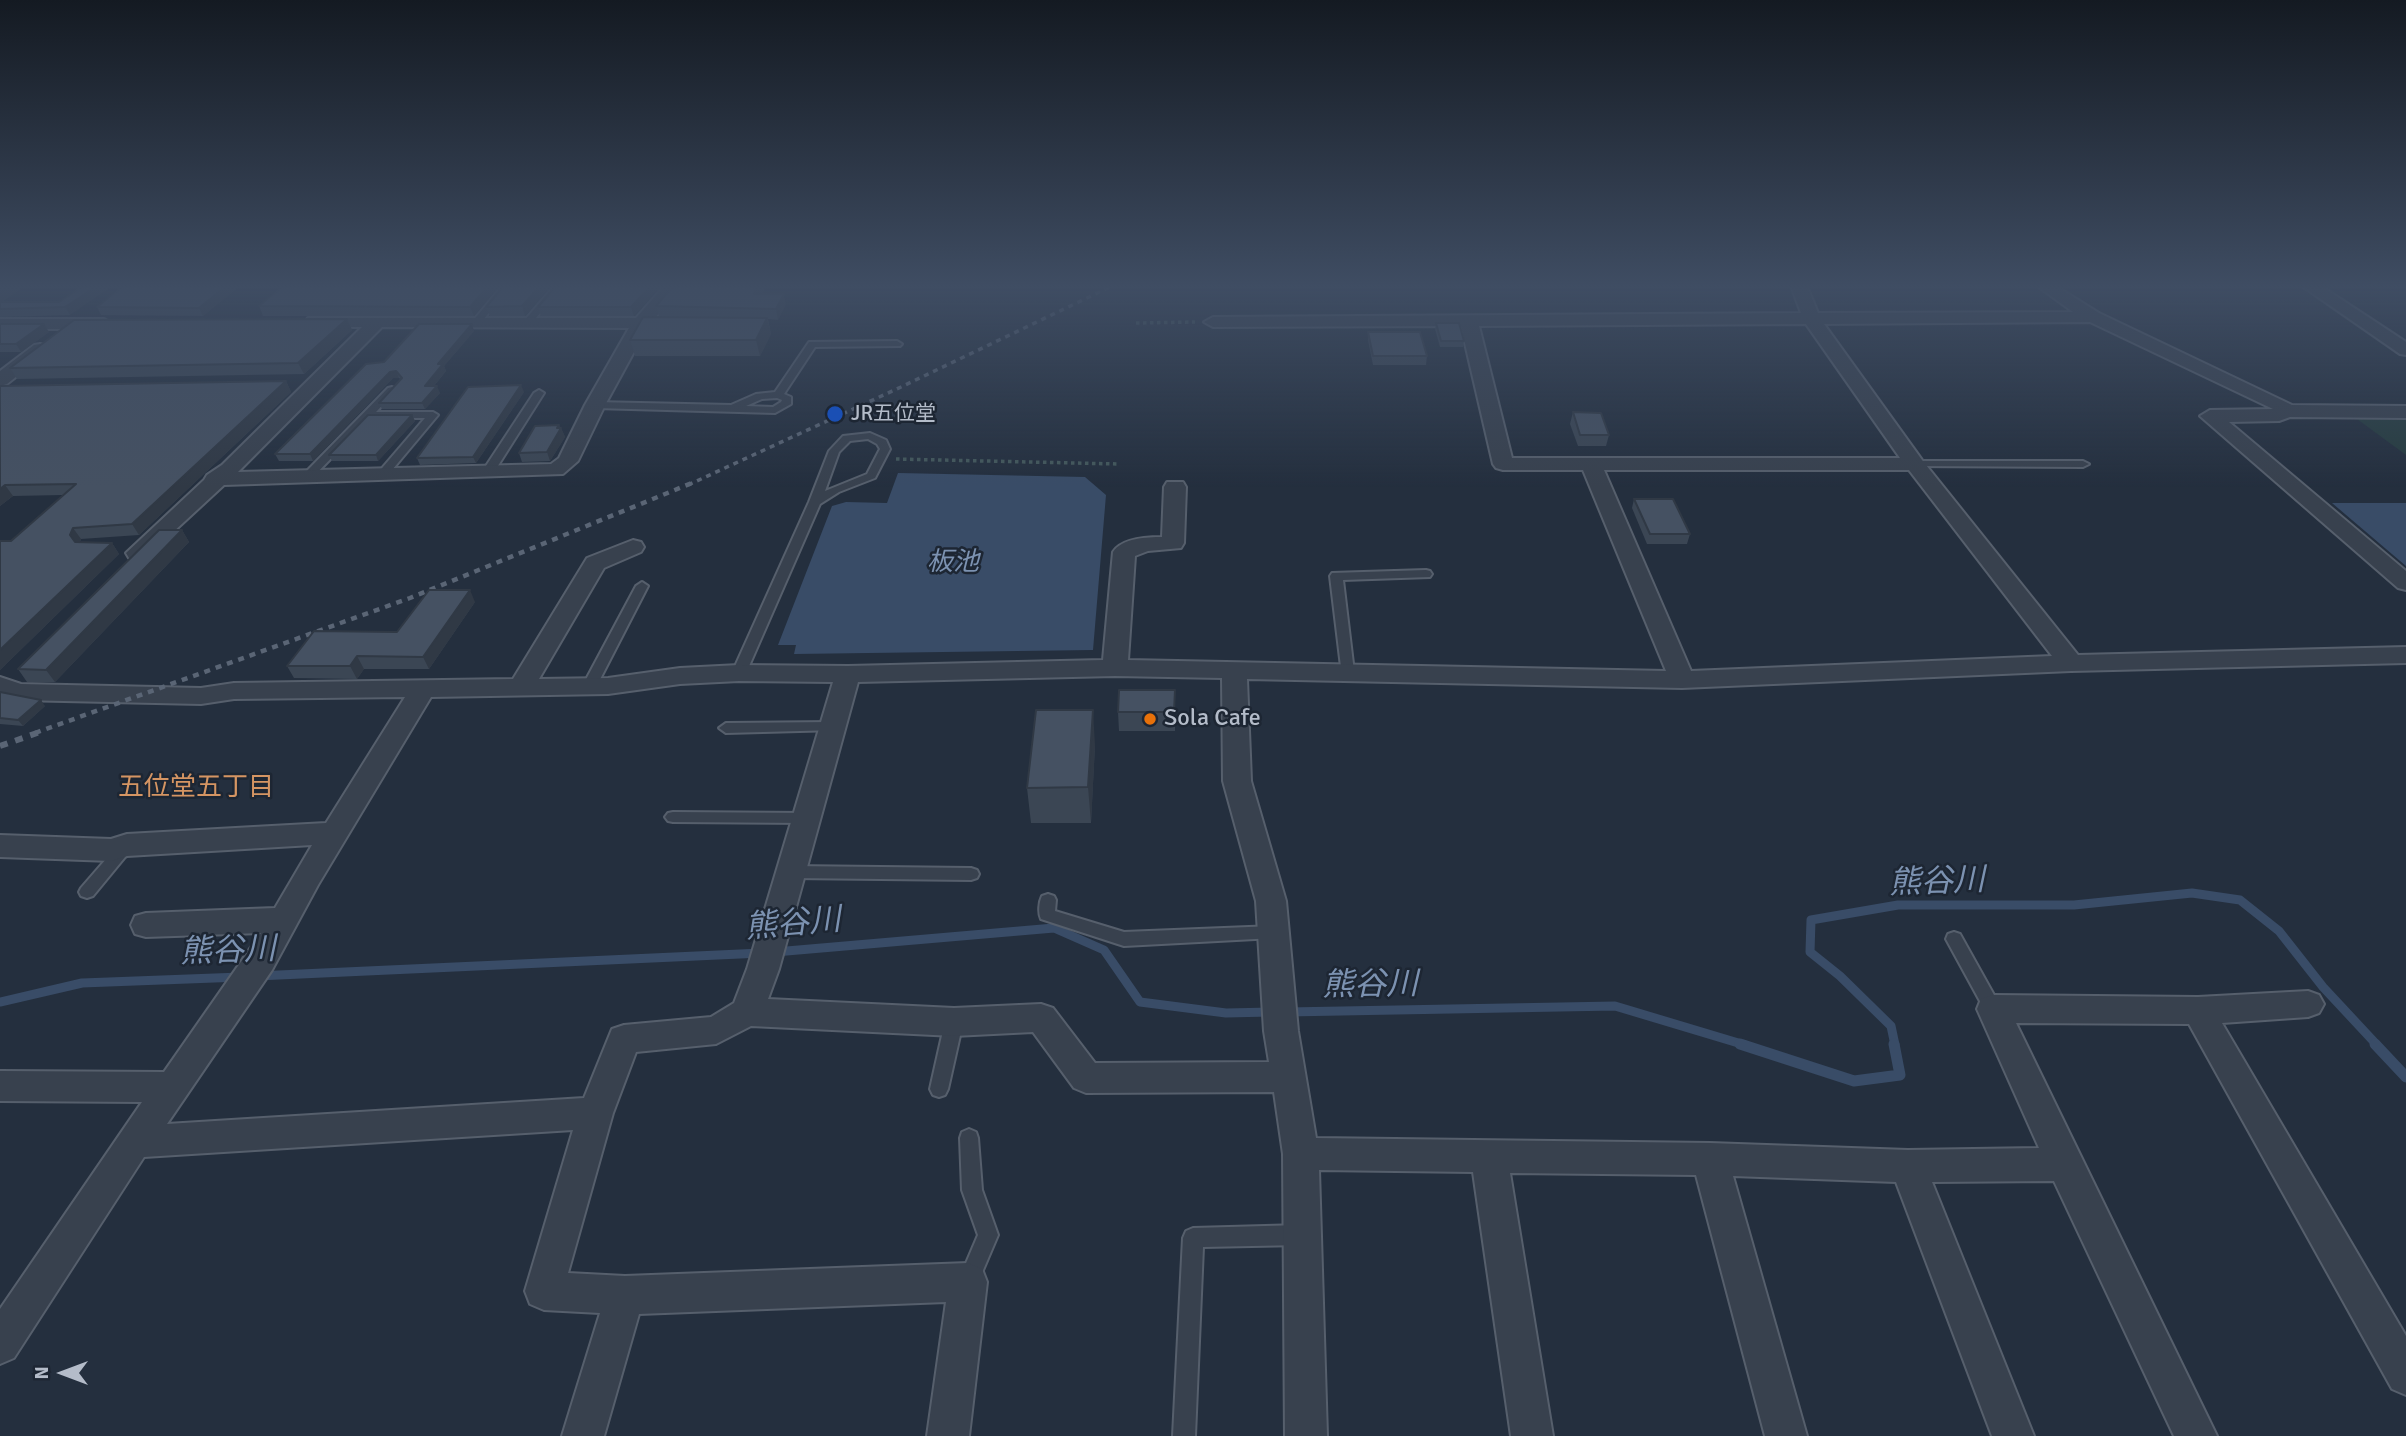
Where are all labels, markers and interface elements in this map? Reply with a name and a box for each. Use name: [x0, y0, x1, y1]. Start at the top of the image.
place label: JR五位堂: [851, 401, 936, 427]
marker: JR五位堂: [825, 404, 845, 424]
water label: 板池: [927, 547, 979, 579]
place label: Sola Cafe: [1164, 705, 1261, 733]
marker: Sola Cafe: [1142, 711, 1158, 727]
district label: 五位堂五丁目: [118, 772, 274, 804]
water label: 熊谷川: [1888, 862, 1986, 904]
water label: 熊谷川: [744, 902, 842, 948]
water label: 熊谷川: [179, 931, 277, 973]
water label: 熊谷川: [1322, 966, 1418, 1006]
north arrow: [28, 1338, 98, 1408]
text: N: [30, 1366, 54, 1380]

